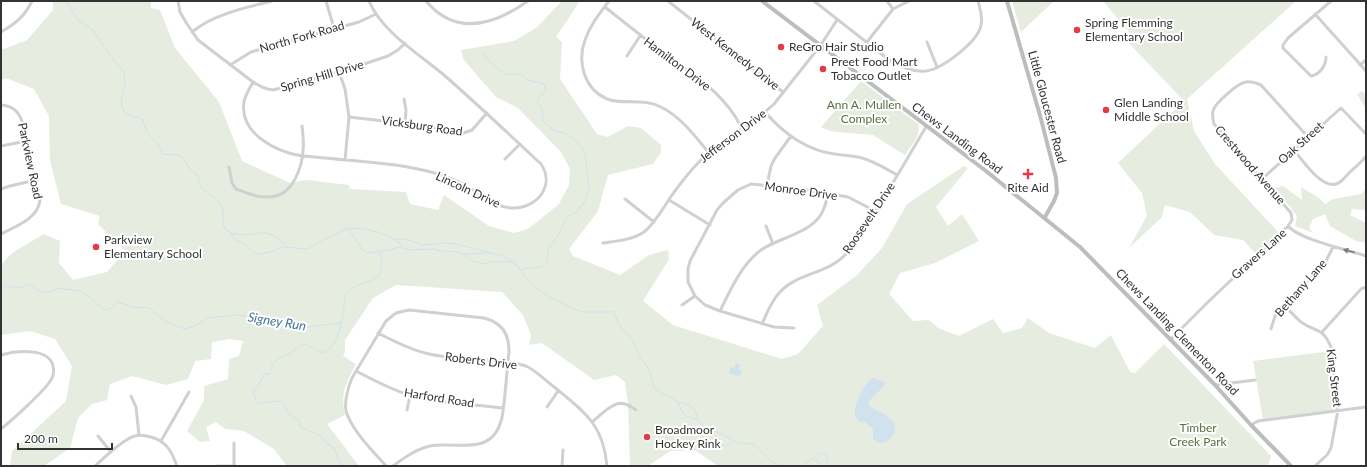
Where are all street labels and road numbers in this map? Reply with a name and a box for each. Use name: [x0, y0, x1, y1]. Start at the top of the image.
street label: West Kennedy Drive: [688, 14, 783, 93]
street label: North Fork Road: [258, 17, 346, 56]
street label: Hamilton Drive: [641, 34, 714, 94]
street label: Little Gloucester Road: [1025, 49, 1070, 165]
street label: Spring Hill Drive: [279, 57, 365, 95]
street label: Chews Landing Road: [909, 99, 1006, 177]
street label: Jefferson Drive: [696, 106, 769, 166]
street label: Vicksburg Road: [381, 112, 464, 139]
street label: Oak Street: [1275, 118, 1327, 167]
street label: Parkview Road: [15, 121, 46, 200]
street label: Crestwood Avenue: [1212, 122, 1289, 207]
street label: Lincoln Drive: [434, 168, 503, 211]
street label: Monroe Drive: [764, 178, 838, 203]
street label: Roosevelt Drive: [839, 179, 898, 256]
street label: Gravers Lane: [1228, 225, 1289, 282]
street label: Bethany Lane: [1271, 256, 1330, 320]
street label: Chews Landing Clementon Road: [1113, 265, 1242, 398]
street label: King Street: [1323, 348, 1346, 409]
street label: Roberts Drive: [444, 349, 518, 372]
street label: Harford Road: [403, 385, 475, 410]

